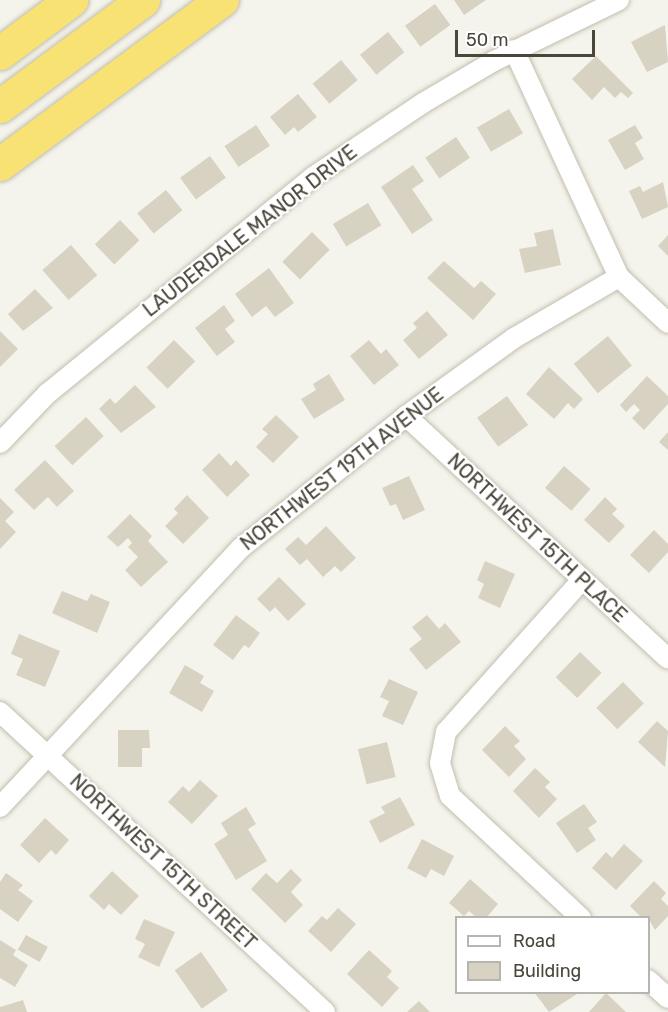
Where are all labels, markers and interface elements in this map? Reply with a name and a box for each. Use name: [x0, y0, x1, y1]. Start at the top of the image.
scale bar: [458, 18, 598, 56]
text: 50 m: [466, 29, 509, 51]
street label: LAUDERDALE MANOR DRIVE: [138, 140, 362, 322]
street label: NORTHWEST 19TH AVENUE: [235, 382, 449, 556]
street label: NORTHWEST 15TH PLACE: [442, 448, 632, 628]
street label: NORTHWEST 15TH STREET: [64, 769, 262, 955]
legend: [455, 916, 650, 994]
text: Road: [513, 930, 556, 952]
text: Building: [513, 960, 581, 982]

